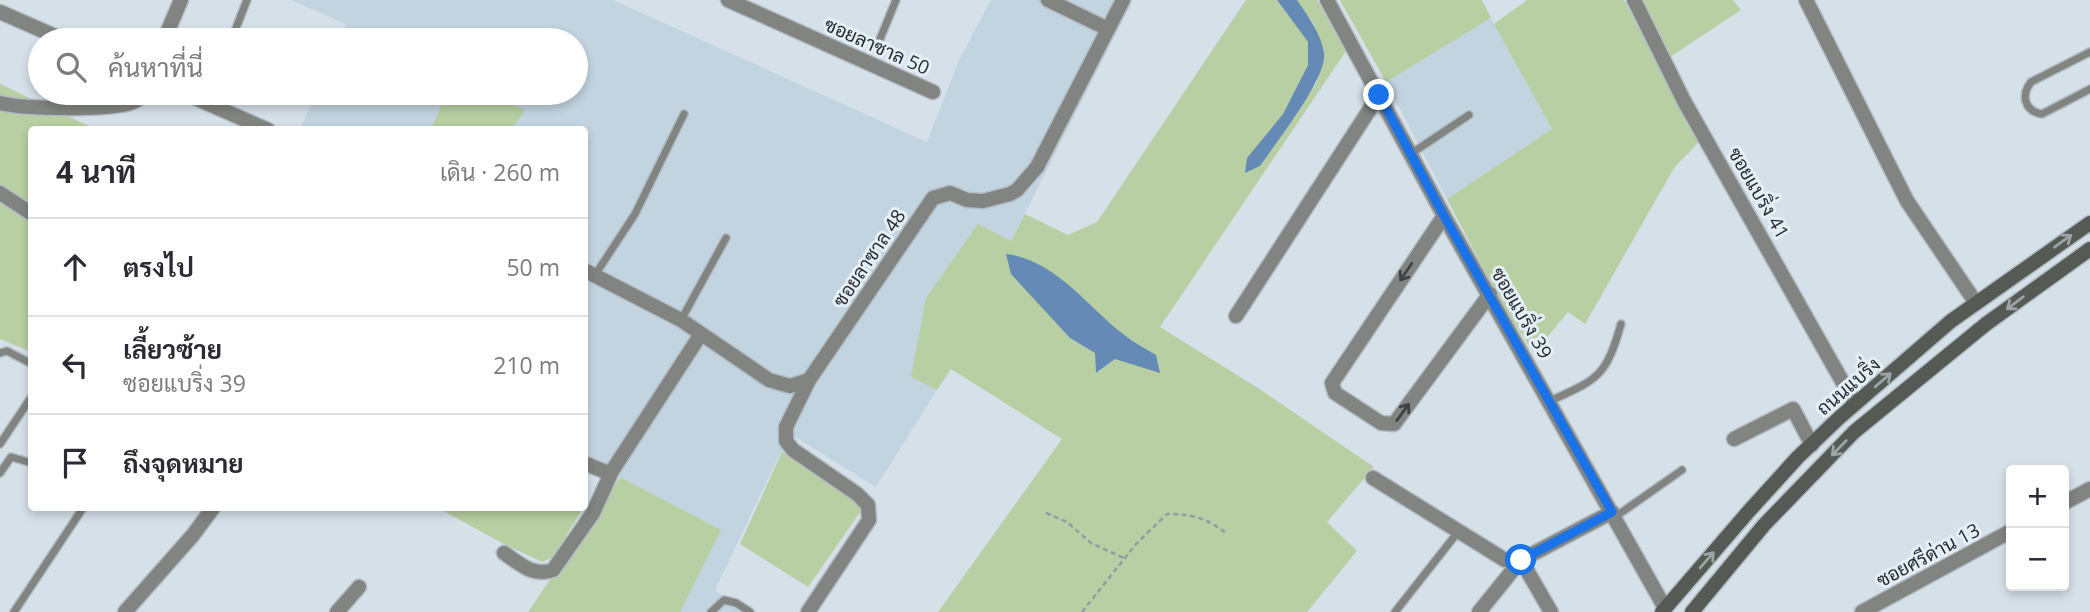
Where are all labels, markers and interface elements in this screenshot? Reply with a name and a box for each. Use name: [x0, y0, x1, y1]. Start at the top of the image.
street label: ซอยลาซาล 50: [820, 11, 934, 81]
search box: [28, 28, 588, 105]
icon: search: [52, 48, 90, 86]
text: ค้นหาที่นี่: [108, 49, 203, 85]
route end: [1363, 79, 1394, 110]
street label: ซอยแบริ่ง 41: [1722, 141, 1798, 243]
text: 4 นาที: [56, 151, 136, 192]
text: เดิน · 260 m: [440, 156, 560, 188]
street label: ซอยลาซาล 48: [827, 204, 911, 312]
one-way arrow: [2053, 234, 2072, 249]
icon: ahead: [56, 248, 94, 286]
text: ตรงไป: [123, 249, 194, 285]
text: 50 m: [506, 251, 560, 283]
street label: ซอยแบริ่ง 39: [1485, 261, 1561, 363]
one-way arrow: [1399, 262, 1413, 282]
one-way arrow: [2005, 295, 2024, 310]
text: เลี้ยวซ้าย: [123, 331, 222, 367]
icon: left: [56, 346, 94, 384]
text: 210 m: [493, 349, 560, 381]
street label: ถนนแบริ่ง: [1809, 349, 1885, 421]
text: ซอยแบริ่ง 39: [123, 367, 246, 399]
one-way arrow: [1874, 372, 1892, 388]
one-way arrow: [1396, 403, 1410, 422]
one-way arrow: [1830, 439, 1847, 456]
icon: arrive: [56, 444, 94, 482]
text: ถึงจุดหมาย: [123, 445, 244, 481]
map controls: [2006, 465, 2069, 591]
button: +: [2006, 465, 2069, 528]
street label: ซอยศรีด่าน 13: [1872, 517, 1984, 593]
button: −: [2006, 528, 2069, 591]
route start: [1505, 544, 1536, 575]
one-way arrow: [1699, 551, 1715, 569]

